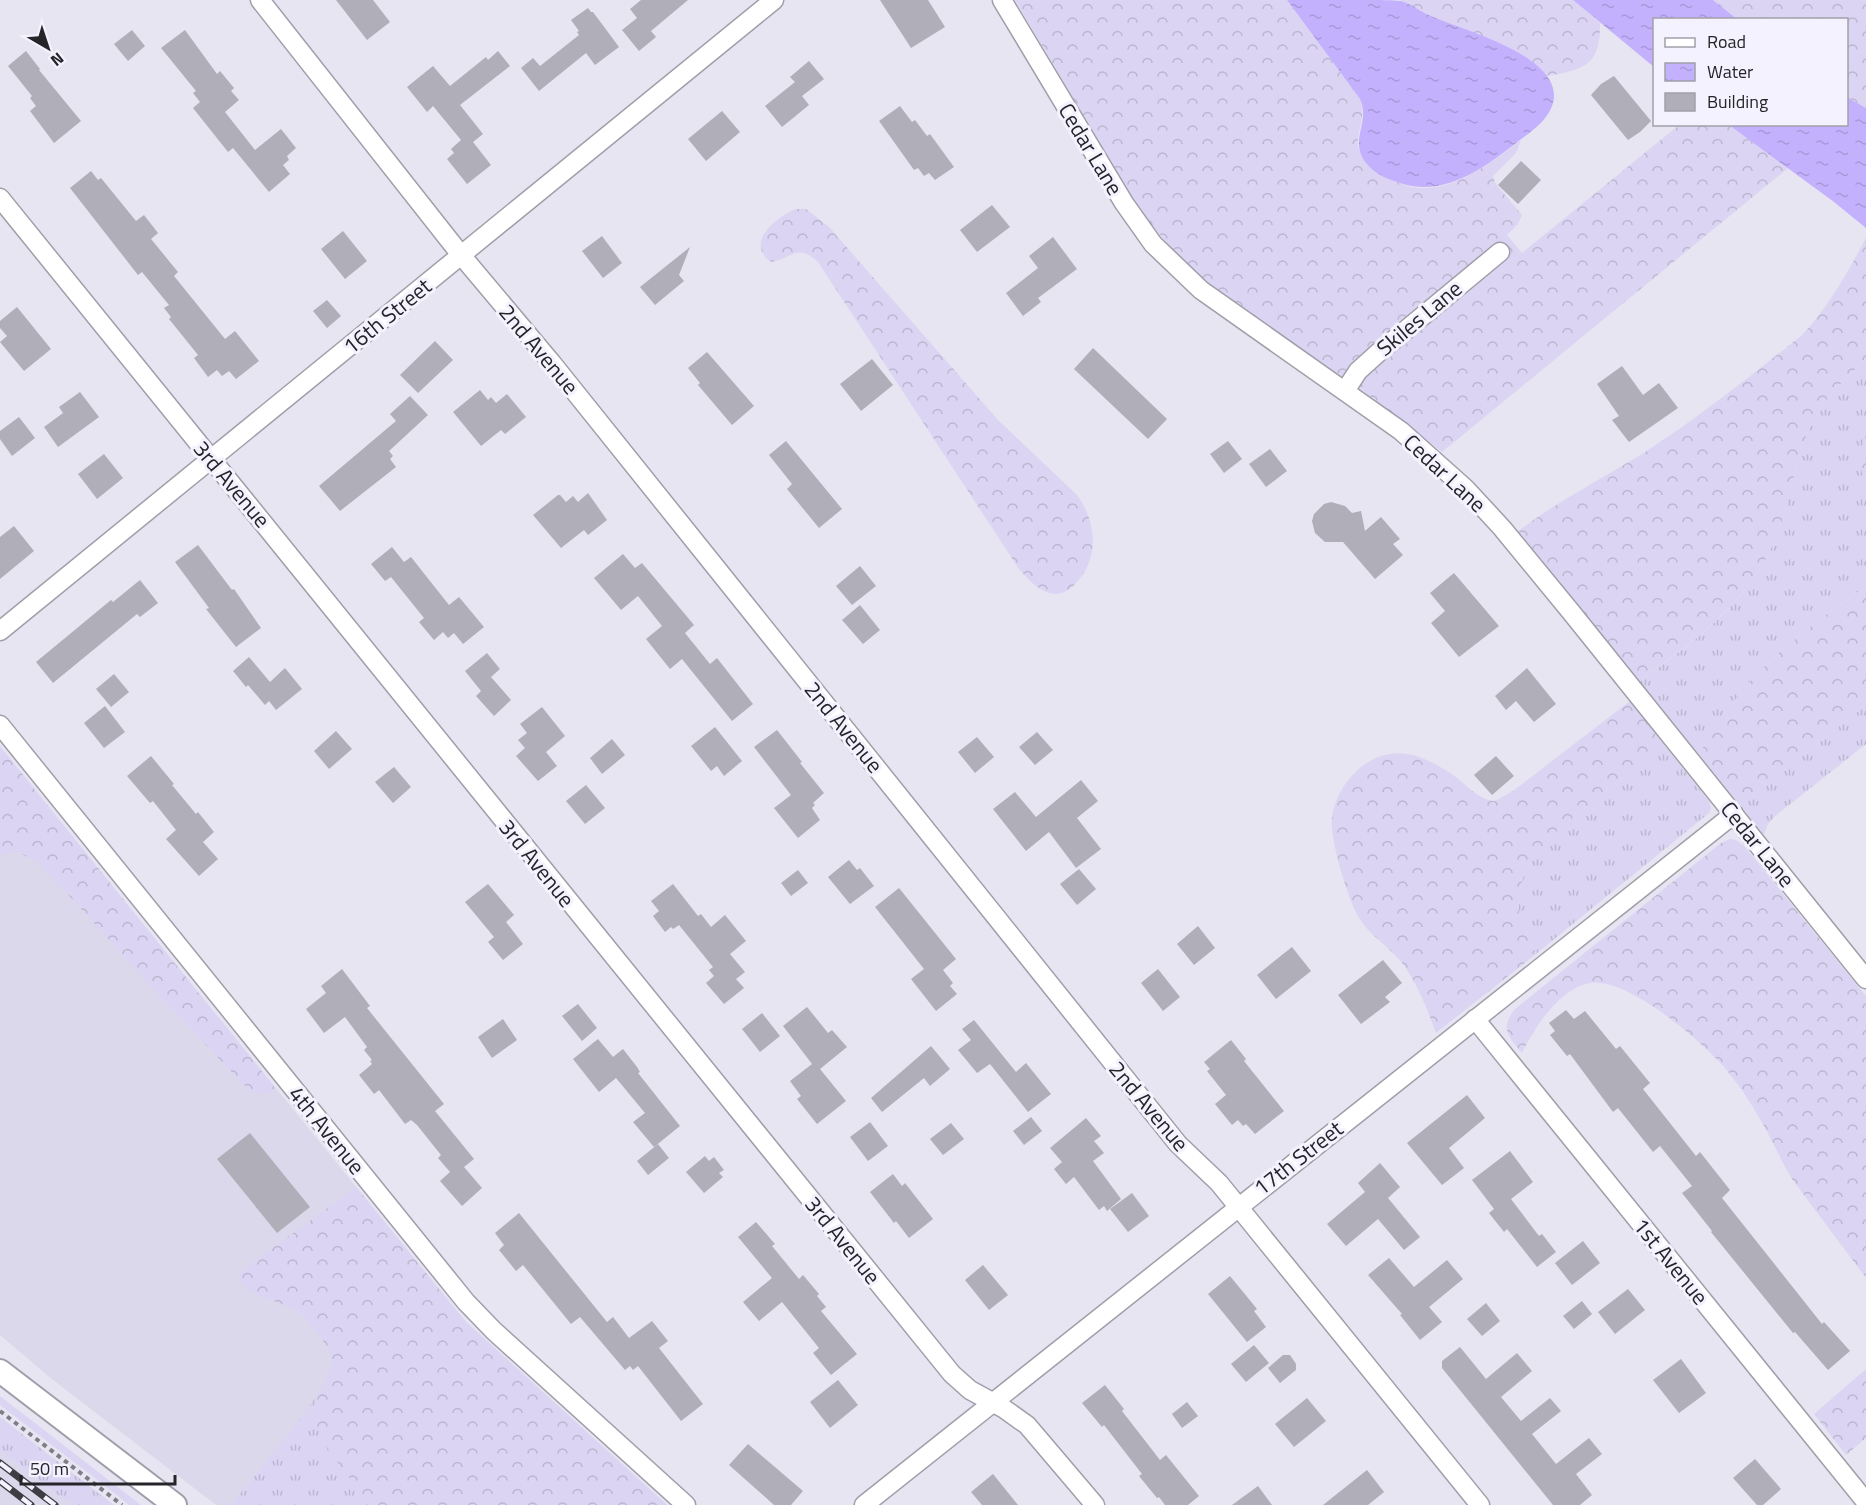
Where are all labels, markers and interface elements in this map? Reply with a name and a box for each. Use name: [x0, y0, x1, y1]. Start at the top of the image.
north arrow: [18, 18, 78, 78]
legend: [1653, 18, 1848, 126]
text: Road: [1707, 28, 1746, 55]
text: N: [46, 47, 69, 72]
text: Water: [1707, 58, 1753, 85]
text: Building: [1707, 88, 1768, 115]
street label: Cedar Lane: [1050, 96, 1132, 202]
street label: 16th Street: [335, 269, 439, 362]
street label: Skiles Lane: [1369, 272, 1469, 364]
street label: 2nd Avenue: [491, 296, 587, 402]
street label: Cedar Lane: [1396, 426, 1494, 520]
street label: 3rd Avenue: [185, 433, 279, 535]
street label: 2nd Avenue: [796, 674, 892, 780]
street label: Cedar Lane: [1713, 793, 1803, 895]
street label: 3rd Avenue: [491, 812, 583, 914]
street label: 2nd Avenue: [1101, 1053, 1197, 1159]
street label: 4th Avenue: [281, 1078, 373, 1182]
street label: 17th Street: [1246, 1112, 1350, 1204]
street label: 3rd Avenue: [797, 1189, 889, 1291]
street label: 1st Avenue: [1625, 1210, 1717, 1312]
scale bar: [21, 1448, 176, 1486]
text: 50 m: [30, 1455, 69, 1482]

